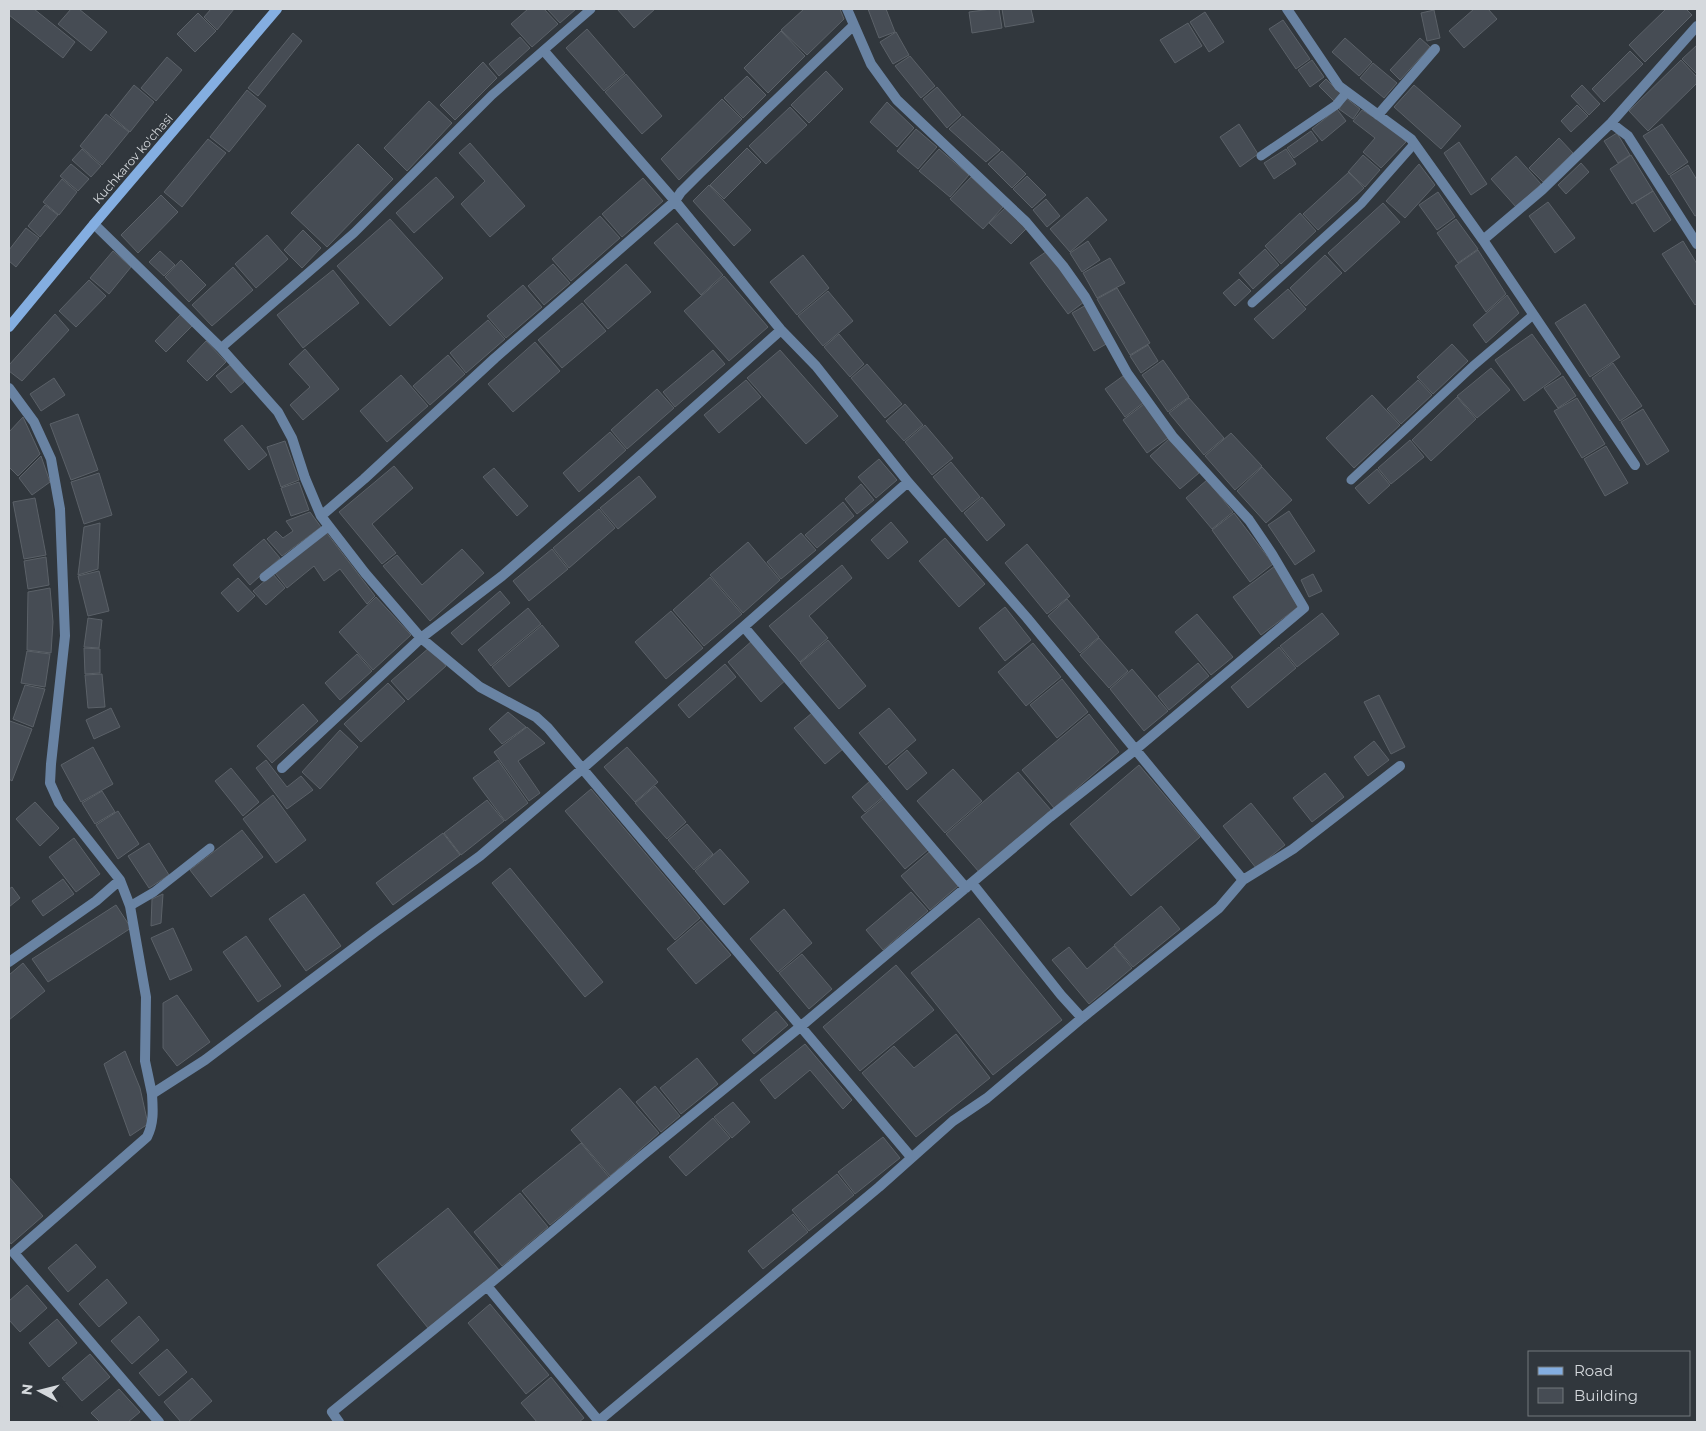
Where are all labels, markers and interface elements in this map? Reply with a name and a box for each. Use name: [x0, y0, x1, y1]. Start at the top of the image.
street label: Kuchkarov ko'chasi: [89, 111, 176, 207]
legend: [1528, 1351, 1691, 1416]
text: Road: [1574, 1361, 1613, 1380]
north arrow: [15, 1366, 65, 1416]
text: N: [17, 1383, 37, 1396]
text: Building: [1574, 1386, 1638, 1405]

